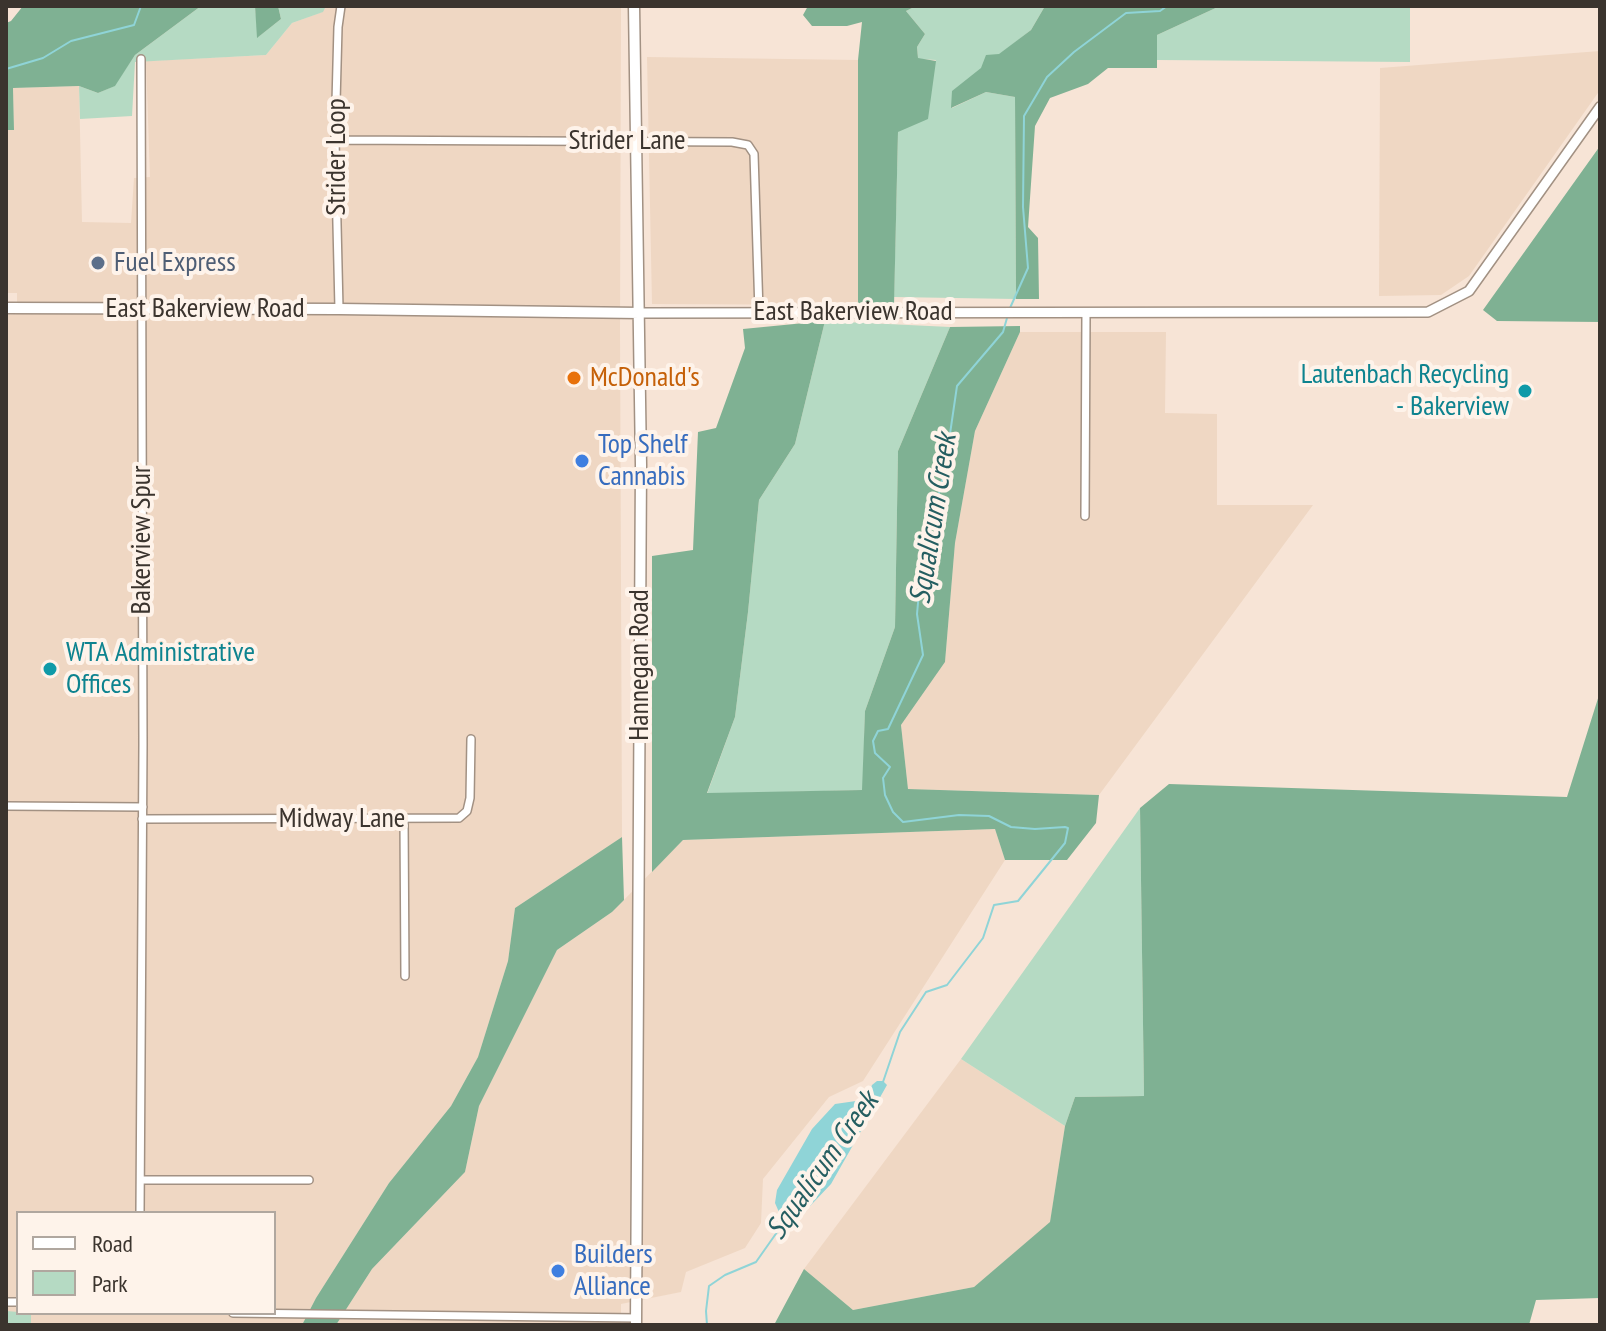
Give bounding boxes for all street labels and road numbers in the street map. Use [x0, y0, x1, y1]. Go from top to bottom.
street label: Strider Loop [320, 98, 354, 216]
street label: Strider Lane [568, 124, 686, 158]
street label: East Bakerview Road [105, 292, 305, 326]
street label: East Bakerview Road [753, 295, 953, 329]
street label: Bakerview Spur [125, 466, 159, 614]
street label: Hannegan Road [623, 589, 657, 741]
street label: Midway Lane [279, 802, 405, 836]

